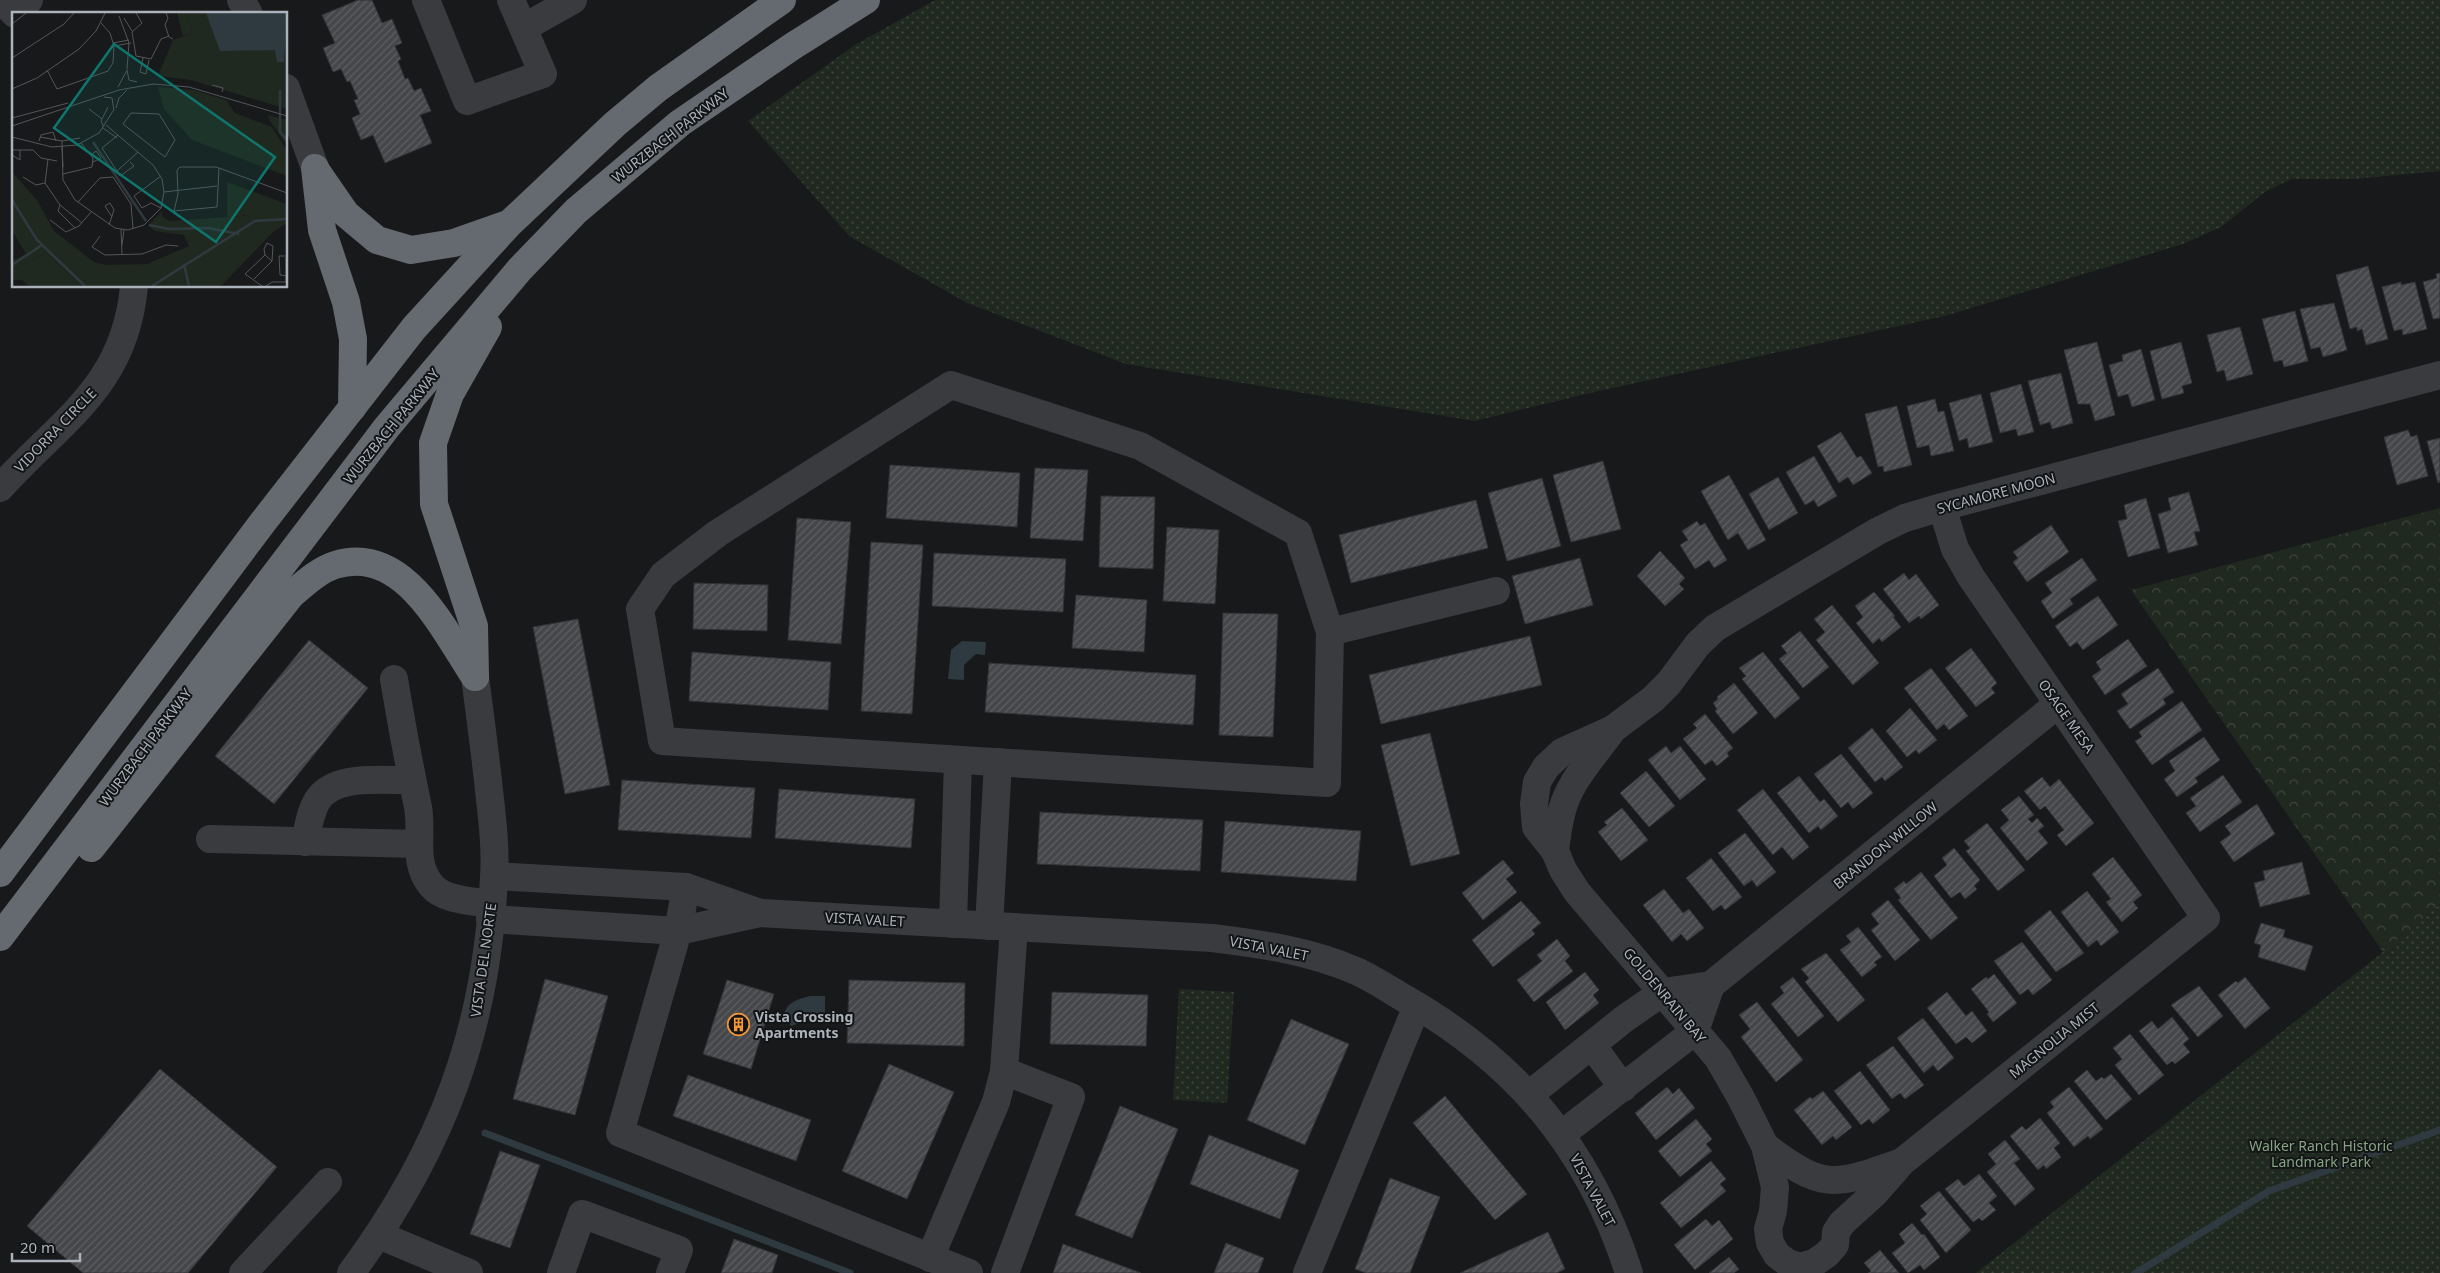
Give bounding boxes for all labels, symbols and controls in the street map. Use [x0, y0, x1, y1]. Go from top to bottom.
inset map [12, 12, 288, 288]
street label: WURZBACH PARKWAY [608, 83, 732, 187]
street label: WURZBACH PARKWAY [339, 364, 443, 488]
street label: VIDORRA CIRCLE [10, 384, 100, 476]
street label: SYCAMORE MOON [1935, 468, 2057, 518]
street label: OSAGE MESA [2035, 675, 2099, 757]
street label: WURZBACH PARKWAY [94, 684, 196, 810]
street label: BRANDON WILLOW [1829, 797, 1941, 893]
street label: VISTA DEL NORTE [466, 902, 500, 1018]
street label: VISTA VALET [825, 907, 906, 931]
street label: VISTA VALET [1228, 931, 1310, 965]
street label: GOLDENRAIN BAY [1620, 943, 1711, 1047]
street label: MAGNOLIA MIST [2005, 998, 2103, 1082]
place label: Vista Crossing Apartments [755, 1007, 853, 1042]
building icon: Vista Crossing Apartments [727, 1012, 751, 1036]
park label: Walker Ranch Historic Landmark Park [2249, 1136, 2393, 1171]
street label: VISTA VALET [1566, 1150, 1620, 1230]
scale bar [12, 1230, 80, 1262]
text: 20 m [20, 1237, 55, 1257]

